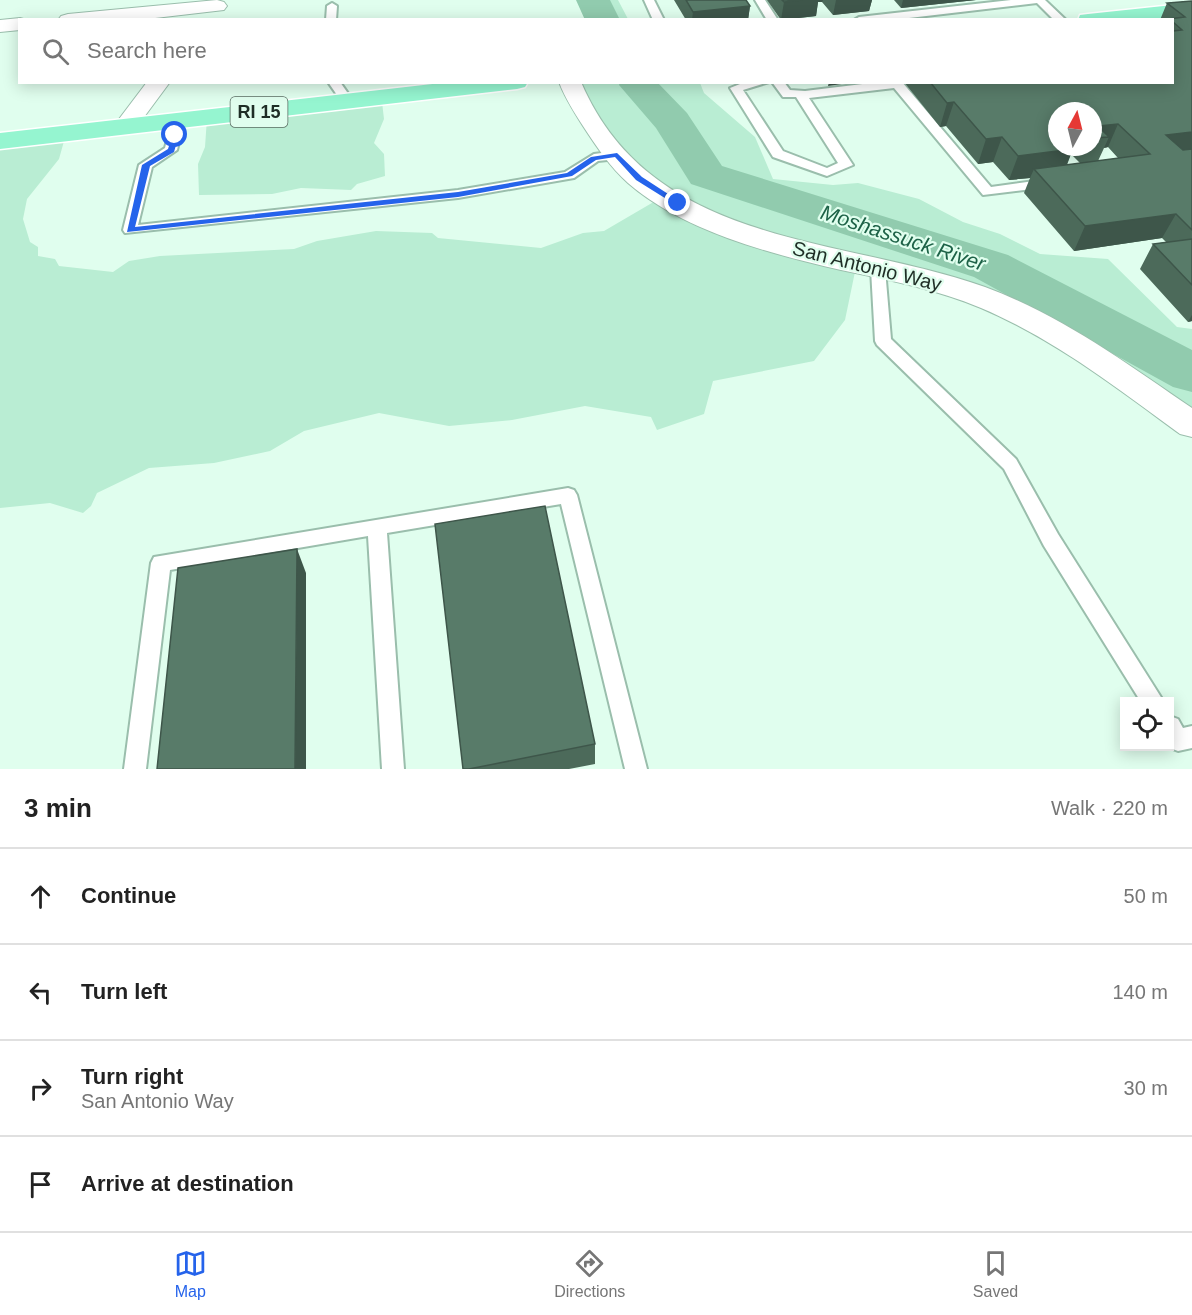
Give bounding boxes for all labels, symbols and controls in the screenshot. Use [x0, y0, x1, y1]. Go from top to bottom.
search box [18, 18, 1174, 84]
icon: search [39, 35, 72, 68]
text: Search here [87, 38, 207, 63]
road number: RI 15 [230, 97, 288, 127]
north arrow [1048, 102, 1102, 156]
route start [161, 121, 187, 147]
route end [664, 189, 690, 215]
water label: Moshassuck River [818, 200, 989, 275]
street label: San Antonio Way [790, 237, 944, 295]
map controls [1120, 697, 1174, 751]
button: locate [1120, 697, 1174, 751]
text: 3 min [24, 793, 92, 823]
text: Walk · 220 m [1051, 797, 1168, 819]
icon: ahead [24, 880, 57, 913]
text: Continue [81, 883, 176, 908]
text: 50 m [1124, 885, 1168, 907]
icon: left [24, 976, 57, 1009]
text: Turn left [81, 979, 167, 1004]
text: 140 m [1112, 981, 1168, 1003]
text: Turn right [81, 1064, 183, 1089]
icon: right [24, 1072, 57, 1105]
text: 30 m [1124, 1077, 1168, 1099]
text: San Antonio Way [81, 1090, 234, 1112]
icon: arrive [24, 1168, 57, 1201]
text: Arrive at destination [81, 1171, 294, 1196]
tab: Map [174, 1247, 207, 1301]
tab: Directions [554, 1247, 625, 1301]
tab: Saved [973, 1247, 1018, 1301]

